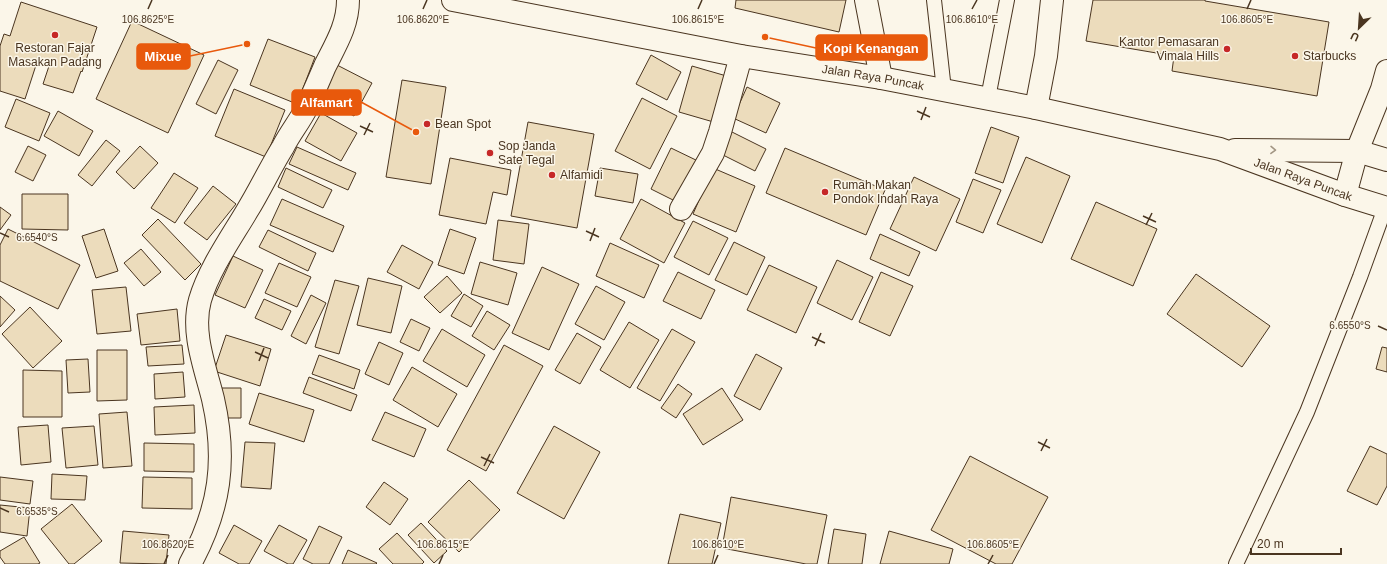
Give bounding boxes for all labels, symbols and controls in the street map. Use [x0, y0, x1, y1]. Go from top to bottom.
north arrow [1339, 8, 1379, 48]
text: 106.8625°E [122, 14, 175, 25]
text: 106.8620°E [397, 14, 450, 25]
text: 106.8615°E [672, 14, 725, 25]
text: 106.8610°E [946, 14, 999, 25]
text: 106.8605°E [1221, 14, 1274, 25]
marker: Restoran Fajar Masakan Padang [50, 30, 60, 40]
text: U [1349, 30, 1361, 44]
callout: Kopi Kenangan [816, 35, 927, 60]
place label: Kantor Pemasaran Vimala Hills [1119, 35, 1219, 63]
place label: Restoran Fajar Masakan Padang [8, 41, 102, 69]
text: Kopi Kenangan [823, 41, 919, 56]
callout: Mixue [137, 44, 190, 69]
marker: Kantor Pemasaran Vimala Hills [1222, 44, 1232, 54]
text: Mixue [145, 49, 181, 64]
place label: Starbucks [1303, 49, 1356, 63]
marker: Starbucks [1290, 51, 1300, 61]
street label: Jalan Raya Puncak [821, 62, 926, 93]
callout: Alfamart [292, 90, 361, 115]
text: Alfamart [300, 95, 353, 110]
place label: Bean Spot [435, 117, 492, 131]
marker: Bean Spot [422, 119, 432, 129]
place label: Sop Janda Sate Tegal [498, 139, 556, 167]
one-way arrow [1270, 146, 1276, 154]
marker: Sop Janda Sate Tegal [485, 148, 495, 158]
street label: Jalan Raya Puncak [1252, 155, 1355, 204]
place label: Alfamidi [560, 168, 603, 182]
marker: Alfamidi [547, 170, 557, 180]
place label: Rumah Makan Pondok Indah Raya [833, 178, 939, 206]
marker: Rumah Makan Pondok Indah Raya [820, 187, 830, 197]
text: 6.6540°S [16, 232, 58, 243]
text: 6.6550°S [1329, 320, 1371, 331]
text: 6.6535°S [16, 506, 58, 517]
scale bar [1251, 530, 1341, 556]
text: 20 m [1257, 537, 1284, 551]
text: 106.8620°E [142, 539, 195, 550]
text: 106.8615°E [417, 539, 470, 550]
text: 106.8610°E [692, 539, 745, 550]
text: 106.8605°E [967, 539, 1020, 550]

